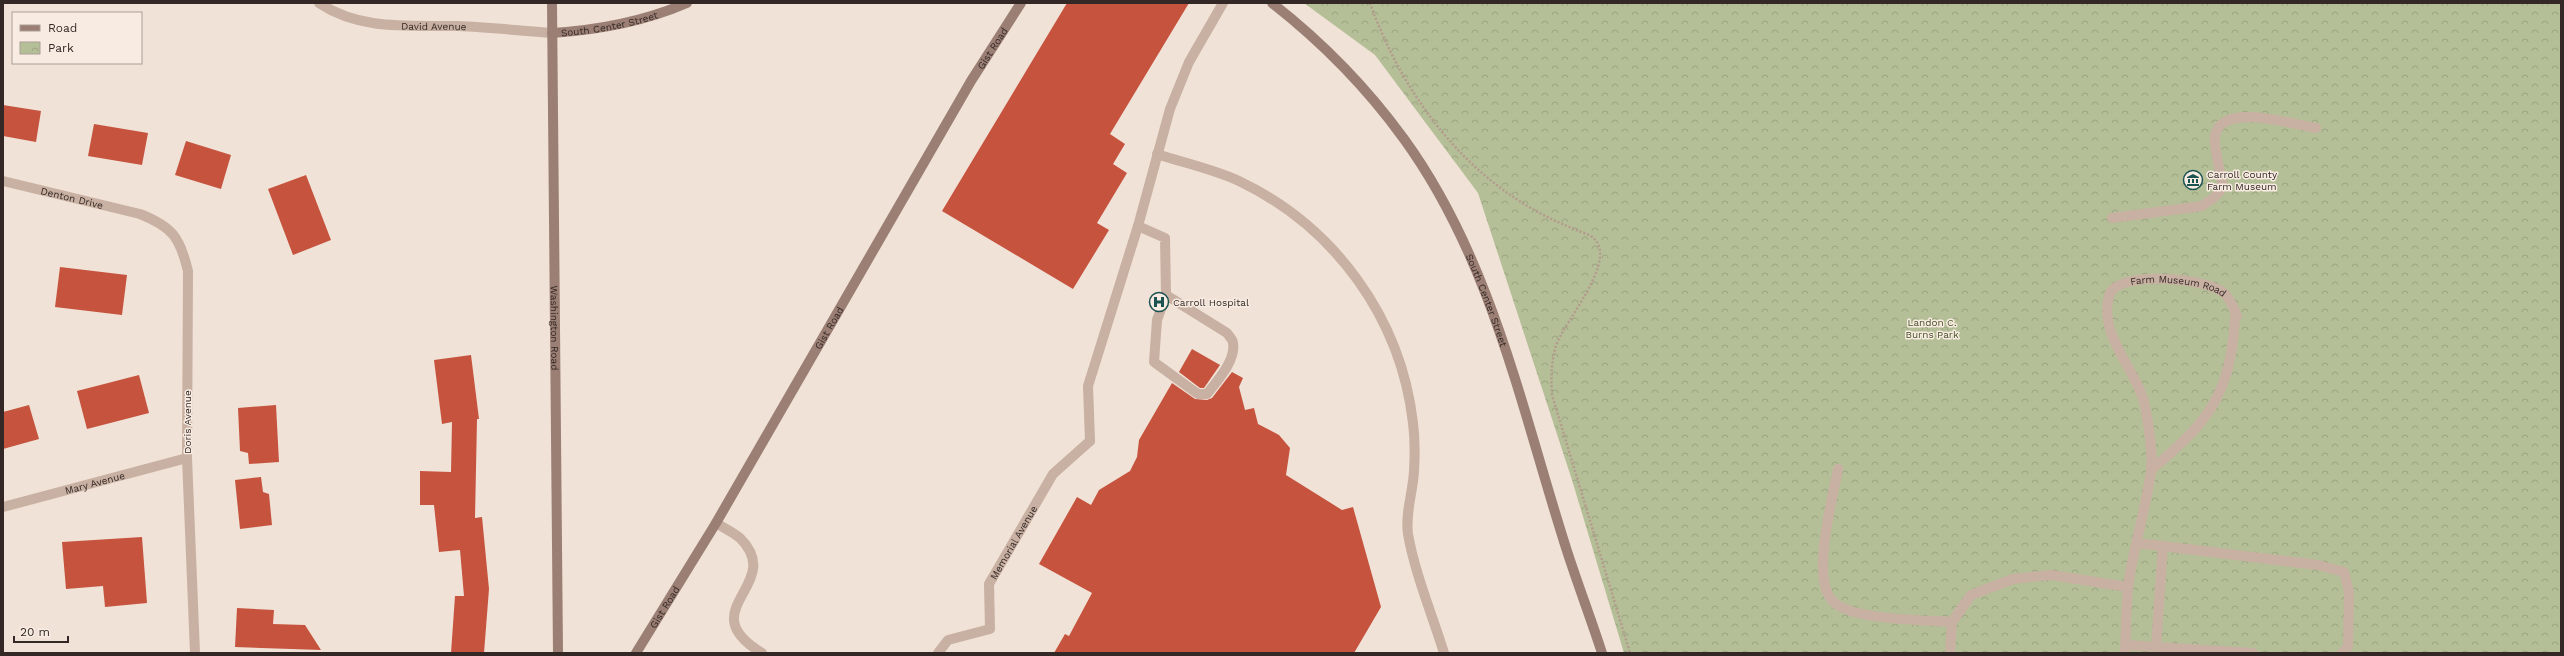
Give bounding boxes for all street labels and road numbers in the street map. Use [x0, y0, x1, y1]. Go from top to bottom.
street label: South Center Street [560, 9, 660, 38]
street label: David Avenue [401, 21, 467, 32]
street label: Gist Road [975, 26, 1010, 71]
street label: Denton Drive [40, 185, 104, 211]
street label: South Center Street [1464, 252, 1509, 349]
street label: Farm Museum Road [2129, 274, 2228, 299]
street label: Washington Road [549, 286, 560, 370]
street label: Gist Road [812, 305, 846, 351]
street label: Doris Avenue [182, 390, 193, 454]
street label: Mary Avenue [64, 470, 126, 496]
street label: Memorial Avenue [988, 504, 1039, 581]
street label: Gist Road [648, 584, 682, 630]

